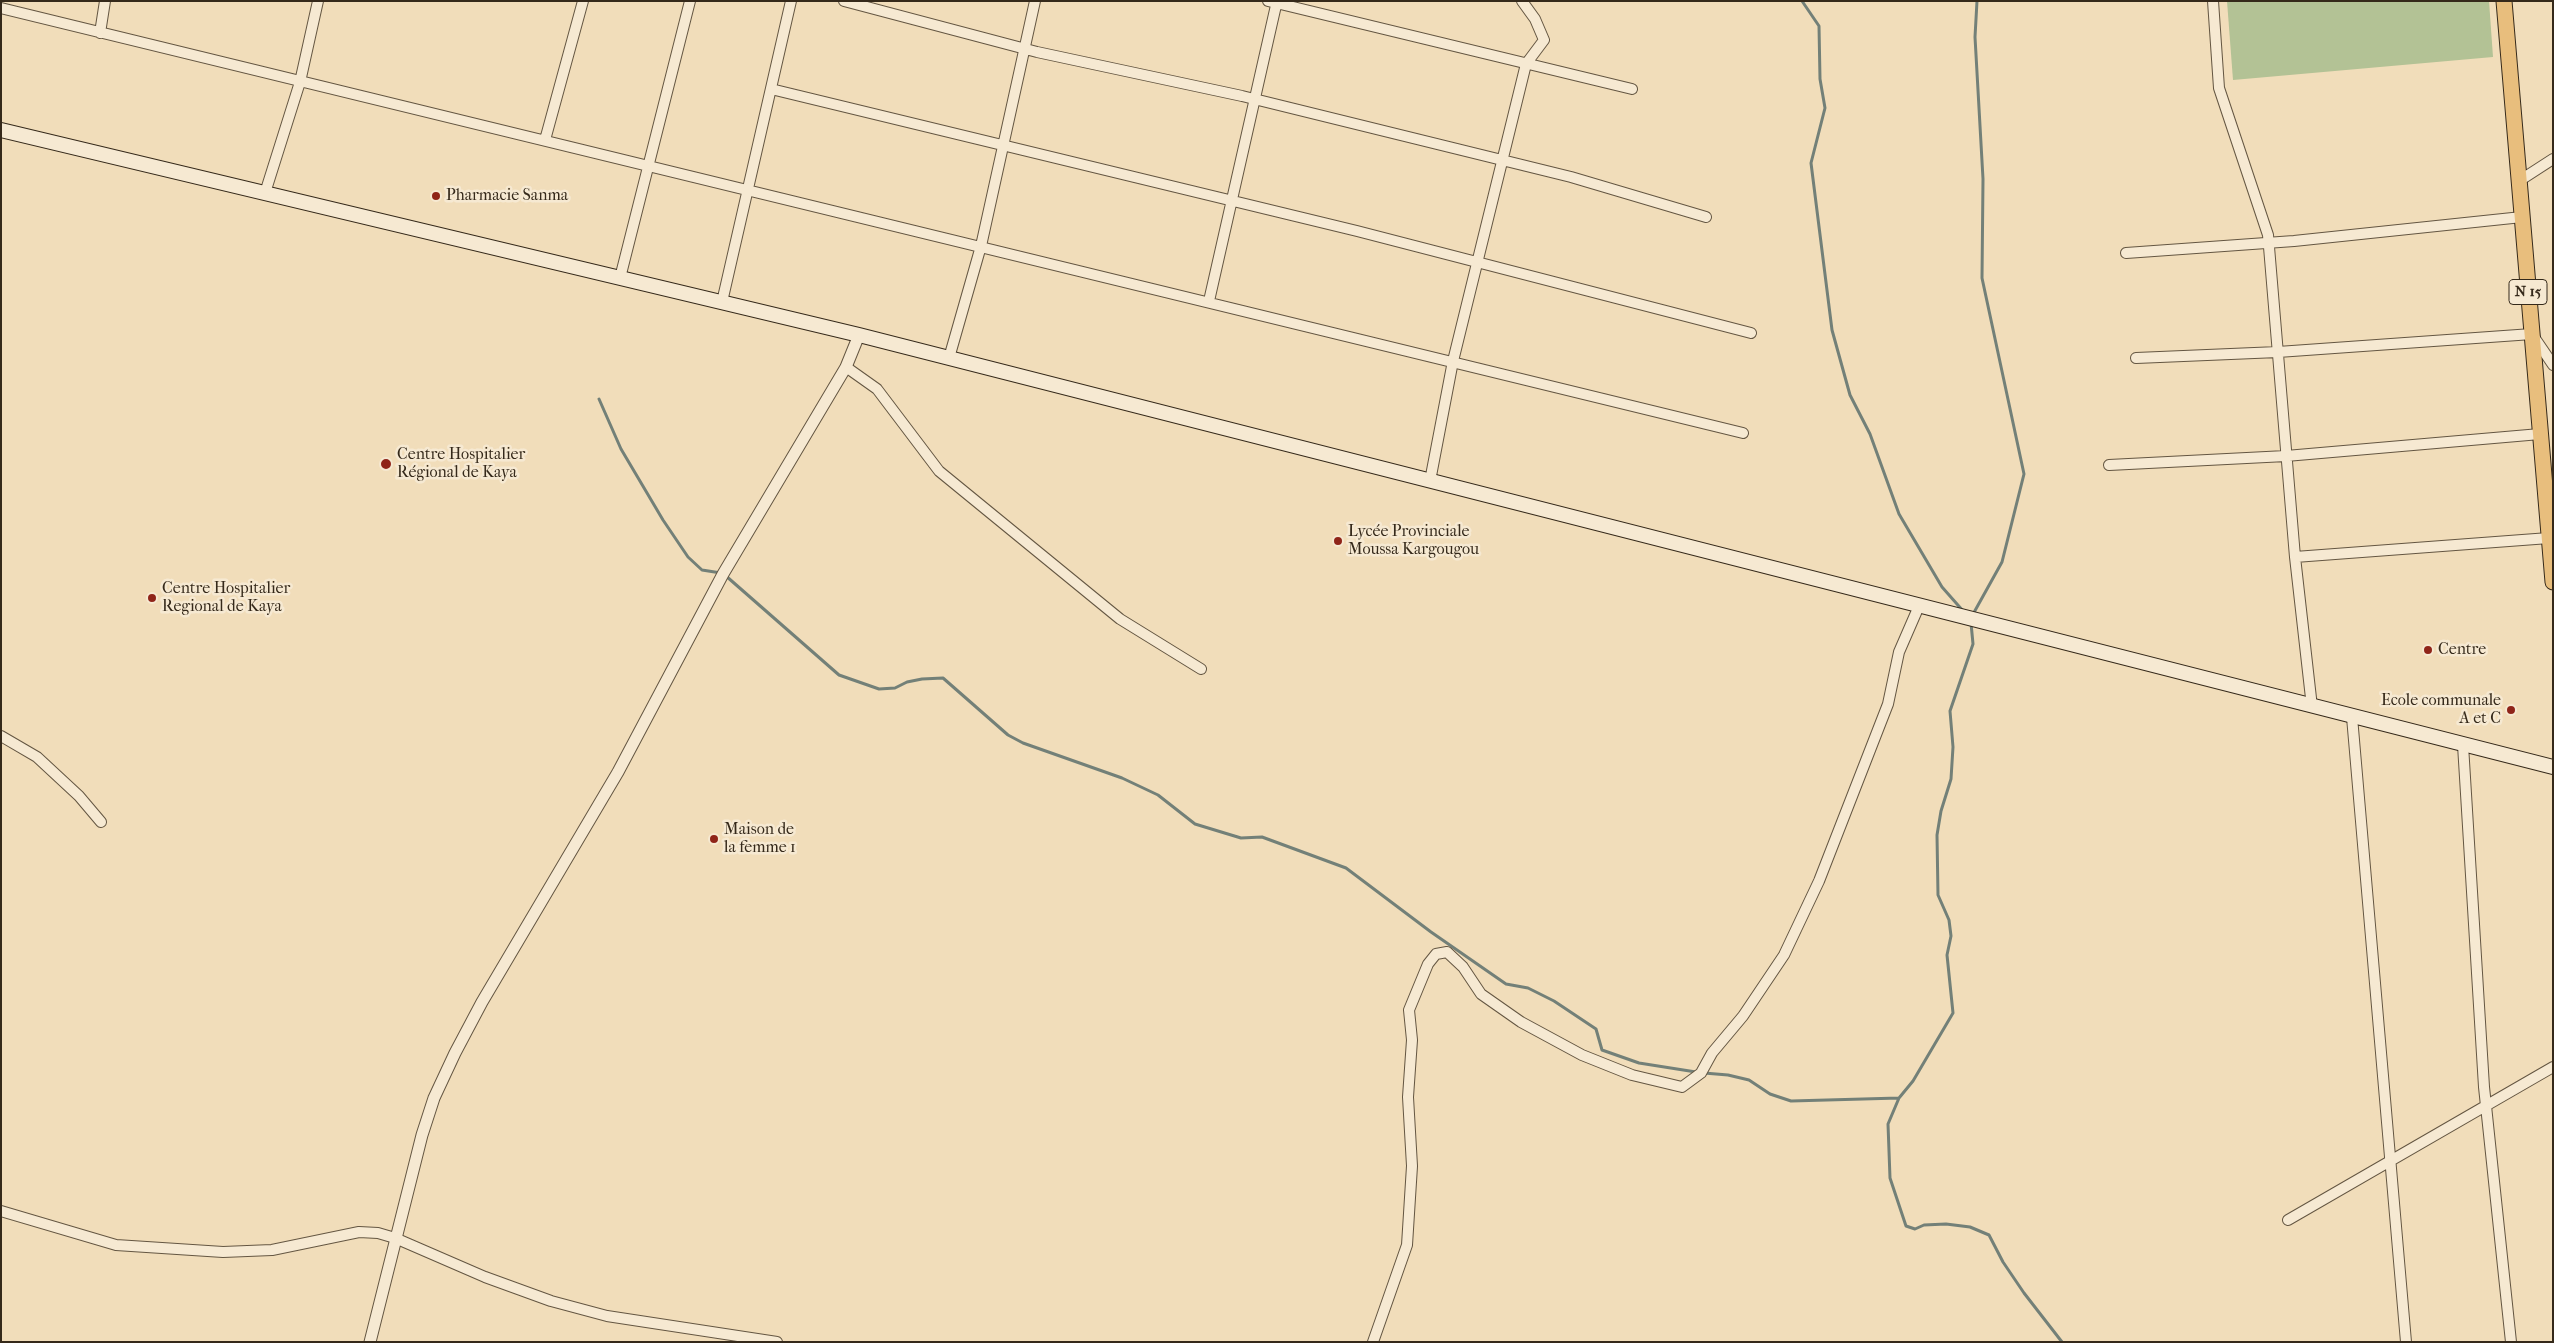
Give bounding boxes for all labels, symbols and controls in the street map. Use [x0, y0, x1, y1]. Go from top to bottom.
place label: Pharmacie Sanma [446, 186, 568, 206]
marker: Pharmacie Sanma [430, 190, 442, 202]
road number: N 15 [2509, 280, 2547, 304]
place label: Centre Hospitalier Régional de Kaya [397, 445, 525, 483]
marker: Centre Hospitalier Régional de Kaya [379, 457, 393, 471]
place label: Lycée Provinciale Moussa Kargougou [1348, 522, 1479, 560]
marker: Lycée Provinciale Moussa Kargougou [1332, 535, 1344, 547]
place label: Centre Hospitalier Regional de Kaya [162, 579, 290, 617]
marker: Centre Hospitalier Regional de Kaya [146, 592, 158, 604]
place label: Centre [2438, 640, 2486, 660]
marker: Centre [2422, 644, 2434, 656]
place label: Ecole communale A et C [2381, 691, 2501, 729]
marker: Ecole communale A et C [2505, 704, 2517, 716]
place label: Maison de la femme 1 [724, 820, 796, 858]
marker: Maison de la femme 1 [708, 833, 720, 845]

